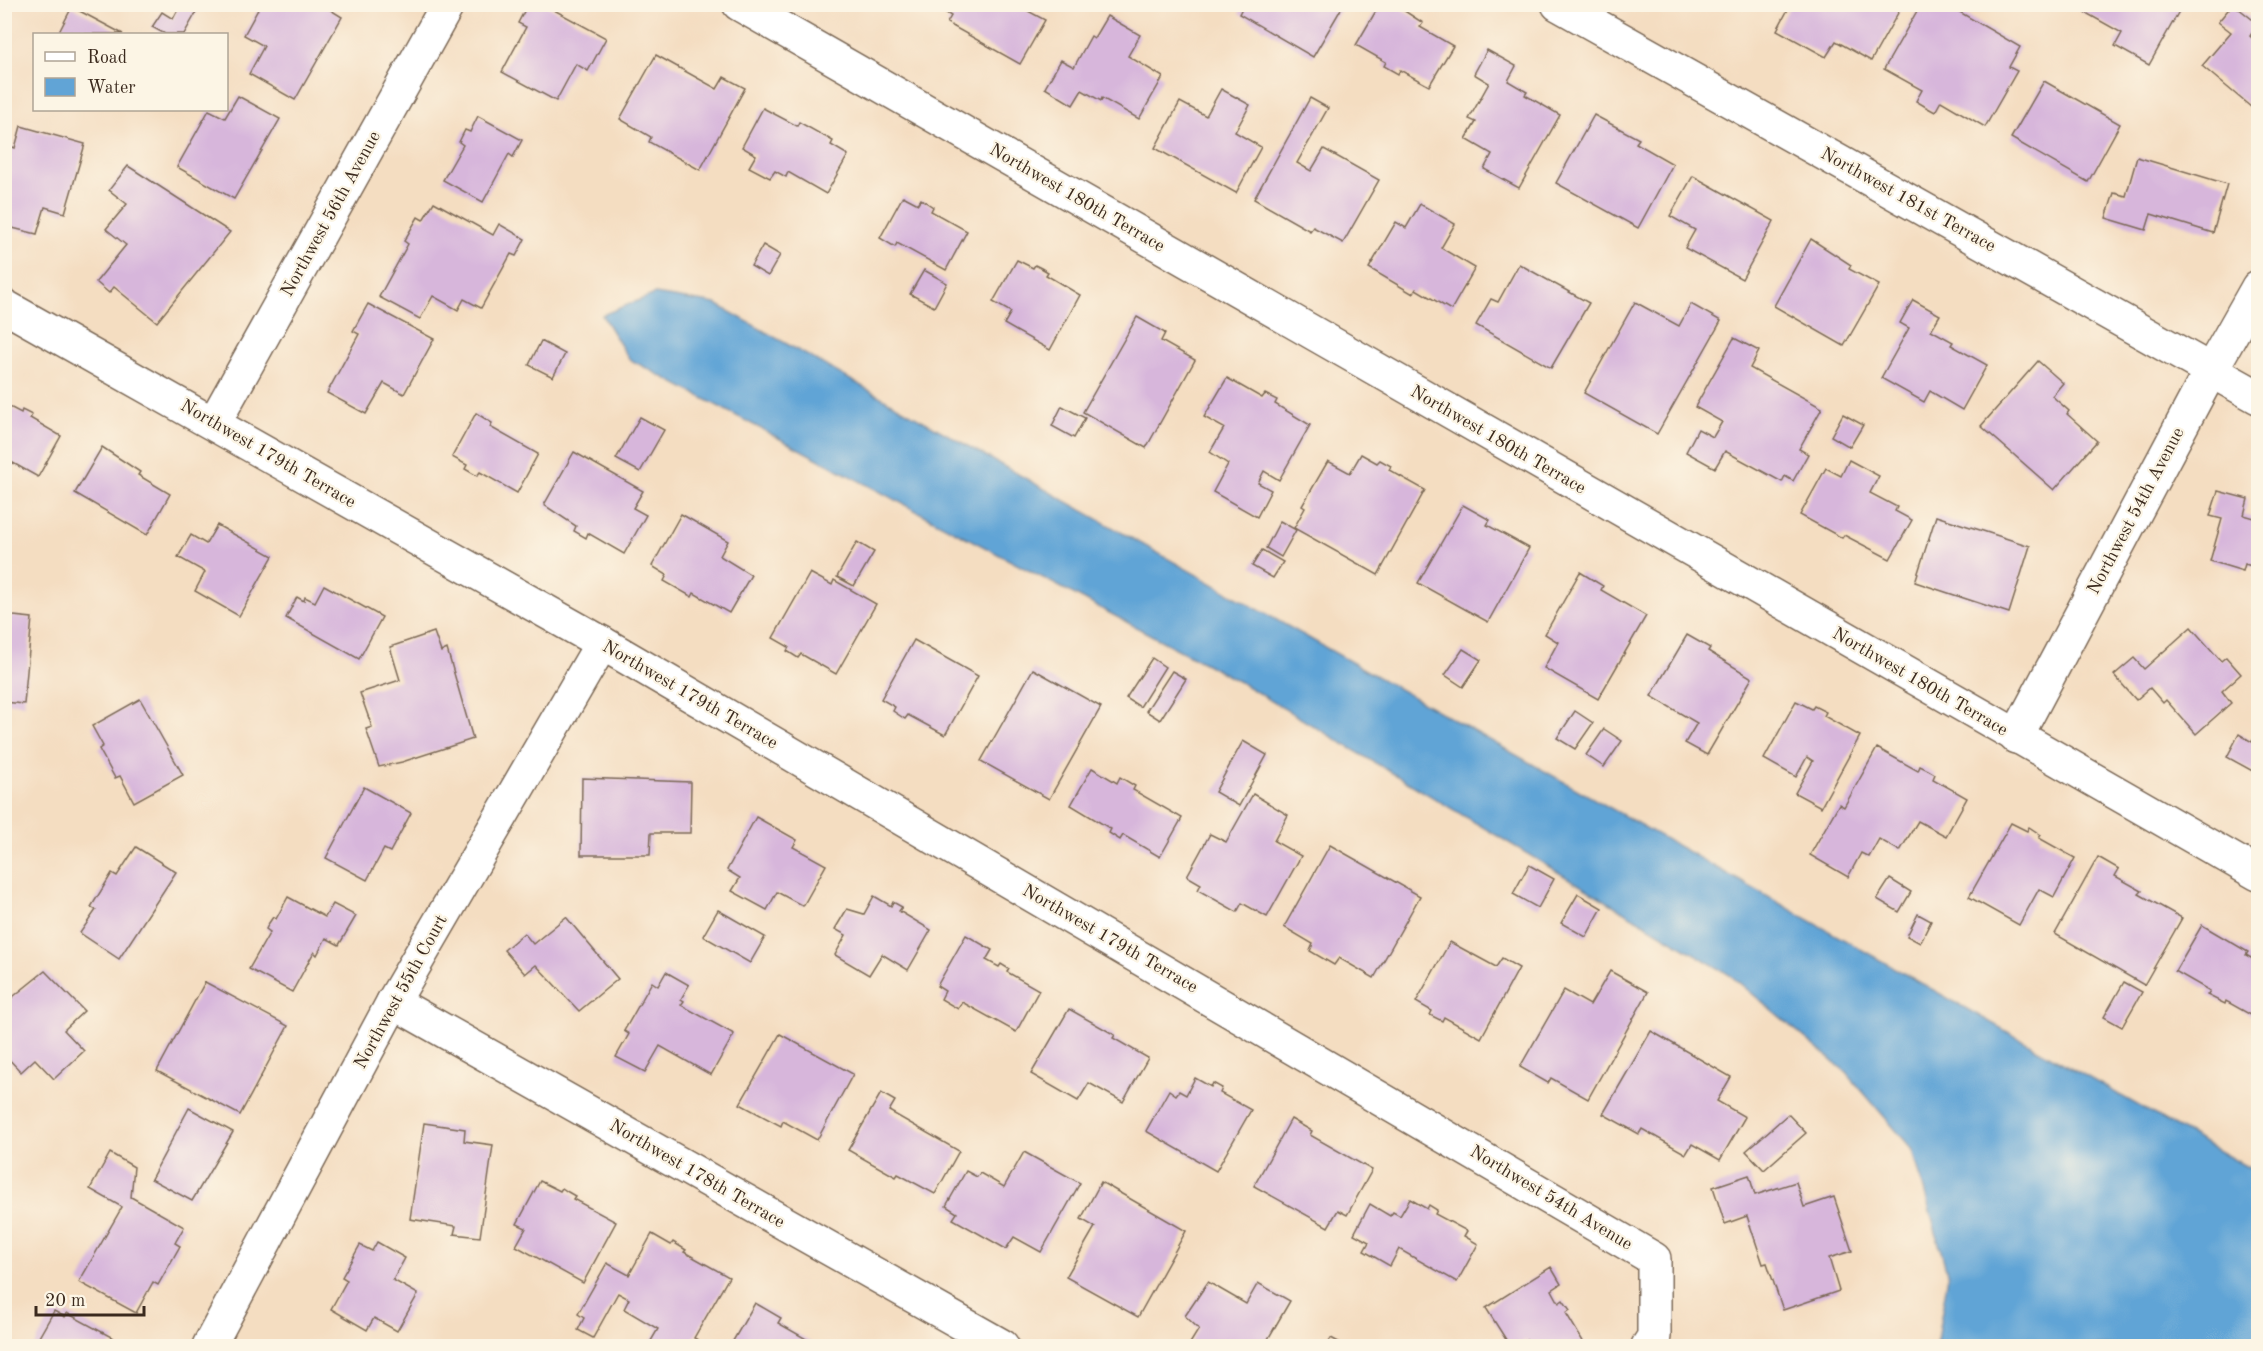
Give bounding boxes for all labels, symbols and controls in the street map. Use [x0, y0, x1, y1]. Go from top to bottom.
legend [33, 33, 228, 111]
text: Road [87, 49, 127, 67]
text: Water [87, 79, 136, 97]
street label: Northwest 56th Avenue [278, 128, 384, 300]
street label: Northwest 180th Terrace [986, 140, 1168, 256]
street label: Northwest 181st Terrace [1818, 144, 1998, 256]
street label: Northwest 180th Terrace [1407, 382, 1589, 498]
street label: Northwest 179th Terrace [177, 396, 359, 512]
street label: Northwest 54th Avenue [2084, 425, 2188, 597]
street label: Northwest 180th Terrace [1829, 624, 2011, 740]
street label: Northwest 179th Terrace [599, 637, 781, 753]
street label: Northwest 179th Terrace [1019, 881, 1201, 997]
street label: Northwest 55th Court [351, 912, 451, 1072]
street label: Northwest 178th Terrace [606, 1116, 788, 1232]
street label: Northwest 54th Avenue [1467, 1142, 1635, 1254]
scale bar [36, 1279, 144, 1317]
text: 20 m [45, 1292, 85, 1310]

